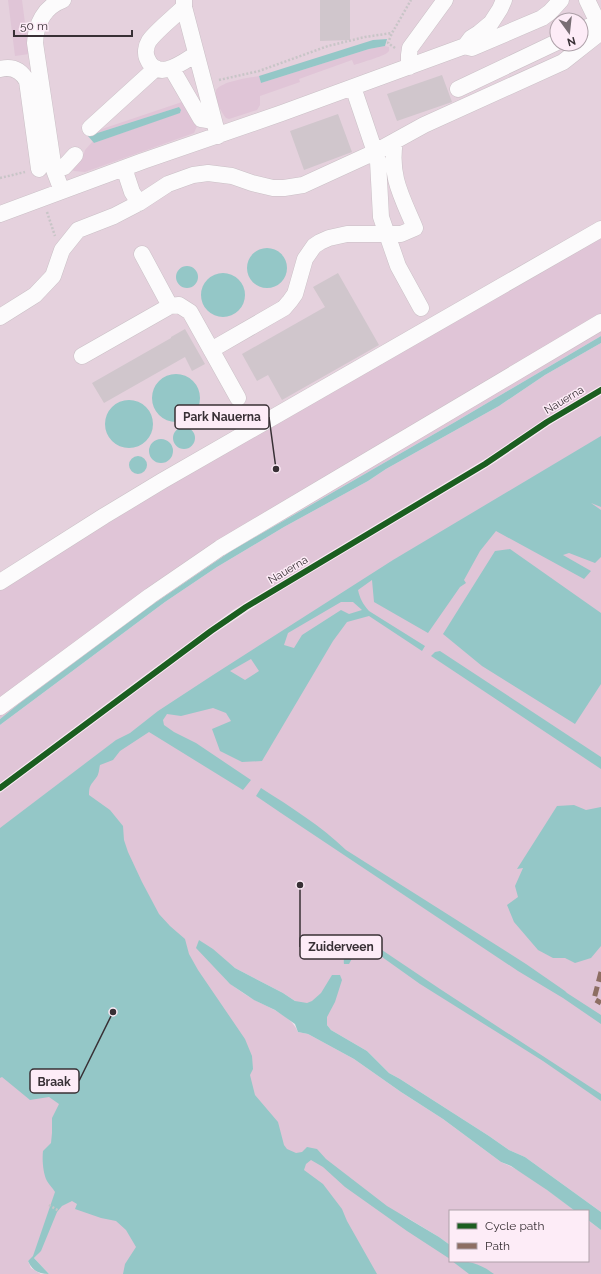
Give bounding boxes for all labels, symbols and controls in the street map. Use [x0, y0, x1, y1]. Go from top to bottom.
scale bar [14, 12, 132, 38]
north arrow [549, 12, 589, 52]
text: 50 m [20, 19, 48, 33]
text: N [566, 34, 577, 49]
street label: Nauerna [542, 383, 586, 417]
callout: Park Nauerna [175, 405, 269, 429]
text: Park Nauerna [183, 410, 261, 424]
street label: Nauerna [266, 553, 310, 587]
callout: Zuiderveen [300, 935, 382, 959]
text: Zuiderveen [308, 940, 374, 954]
callout: Braak [30, 1069, 79, 1093]
text: Braak [37, 1075, 71, 1089]
legend [449, 1210, 589, 1262]
text: Cycle path [485, 1219, 544, 1233]
text: Path [485, 1239, 510, 1253]

